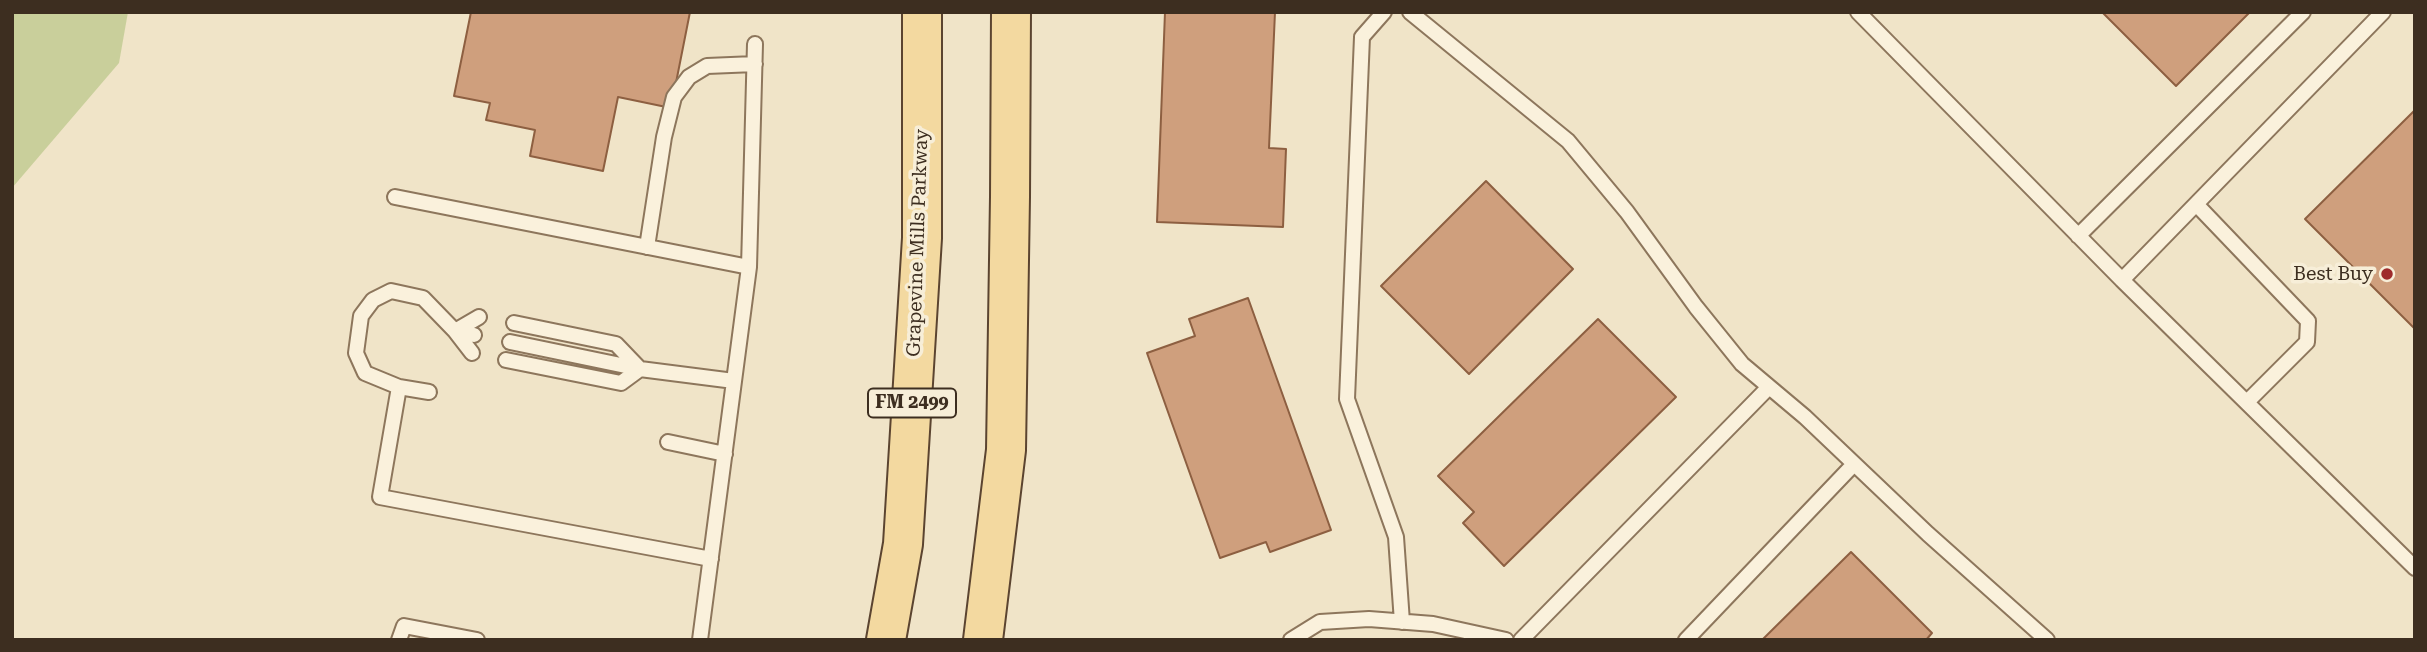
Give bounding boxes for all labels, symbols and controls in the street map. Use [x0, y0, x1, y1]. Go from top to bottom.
street label: Grapevine Mills Parkway [903, 129, 933, 357]
place label: Best Buy [2293, 263, 2373, 285]
marker: Best Buy [2379, 266, 2395, 282]
road number: FM 2499 [868, 388, 956, 418]

